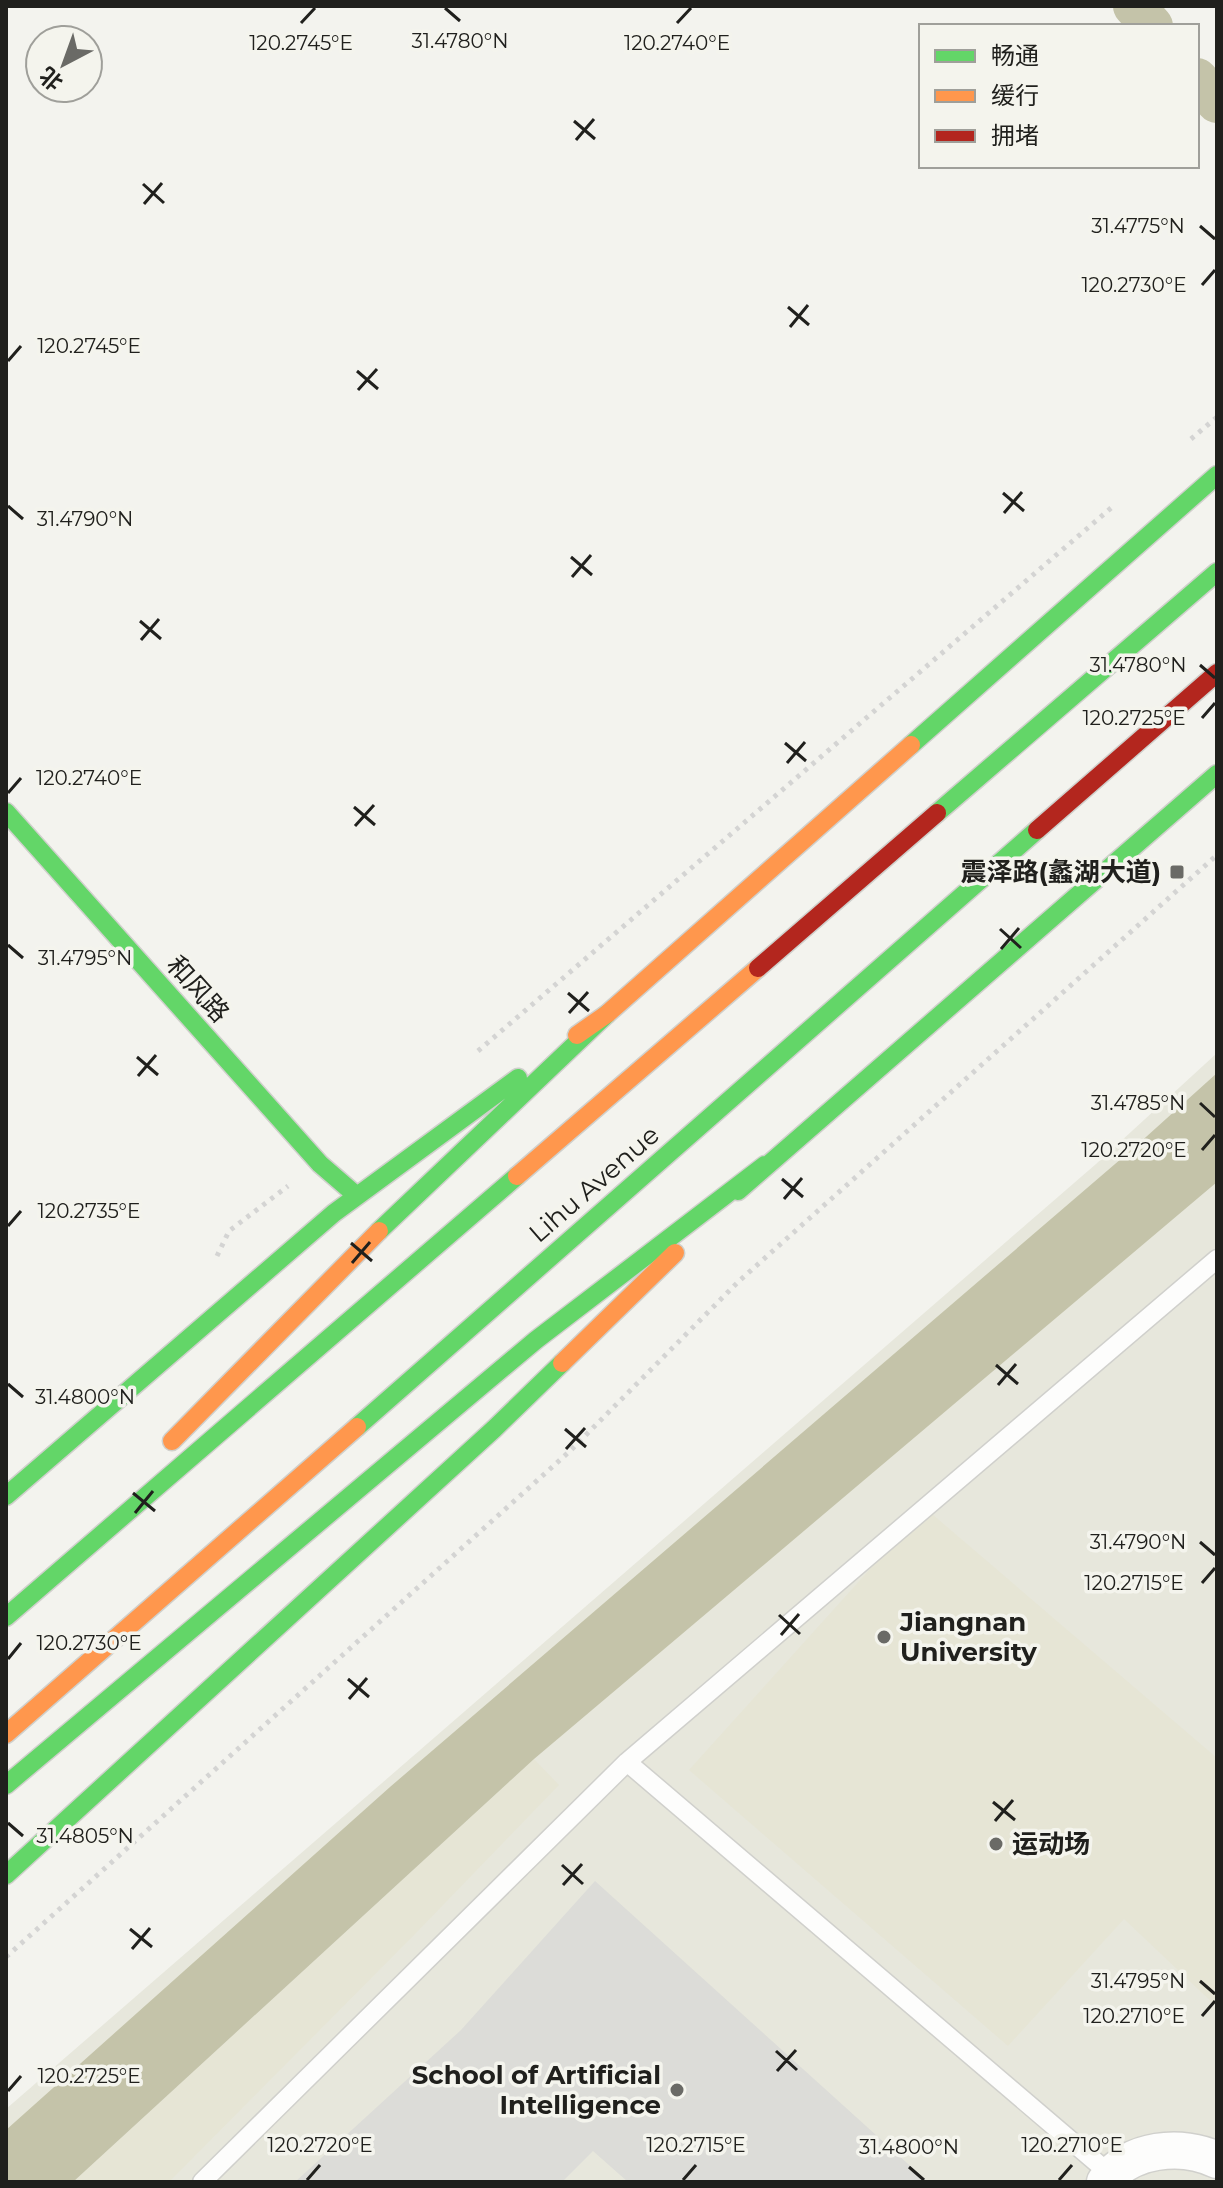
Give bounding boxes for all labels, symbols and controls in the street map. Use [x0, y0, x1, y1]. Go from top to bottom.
north arrow [24, 24, 104, 104]
legend [919, 24, 1199, 168]
text: 31.4780°N [412, 29, 508, 53]
text: 120.2745°E [249, 31, 353, 55]
text: 120.2740°E [624, 31, 730, 55]
text: 畅通 [991, 41, 1039, 70]
text: 北 [34, 61, 68, 96]
text: 缓行 [991, 81, 1039, 110]
text: 拥堵 [991, 121, 1039, 150]
text: 31.4775°N [1091, 214, 1185, 238]
text: 120.2730°E [1081, 273, 1187, 297]
text: 120.2745°E [37, 334, 141, 358]
text: 31.4790°N [37, 507, 133, 531]
text: 31.4780°N [1090, 653, 1186, 677]
text: 120.2725°E [1082, 706, 1186, 730]
text: 120.2740°E [36, 766, 142, 790]
place label: 震泽路(蠡湖大道) [960, 856, 1161, 888]
marker: 震泽路(蠡湖大道) [1168, 863, 1186, 881]
text: 31.4795°N [38, 946, 132, 970]
street label: 和风路 [160, 949, 236, 1029]
text: 31.4785°N [1091, 1091, 1185, 1115]
street label: Lihu Avenue [522, 1119, 666, 1249]
text: 120.2720°E [1081, 1138, 1187, 1162]
text: 120.2735°E [38, 1199, 140, 1223]
text: 31.4800°N [35, 1385, 135, 1409]
text: 31.4790°N [1090, 1530, 1186, 1554]
text: 120.2715°E [1084, 1571, 1184, 1595]
place label: Jiangnan University [899, 1606, 1037, 1668]
marker: Jiangnan University [875, 1628, 893, 1646]
text: 120.2730°E [36, 1631, 142, 1655]
text: 31.4805°N [36, 1824, 134, 1848]
place label: 运动场 [1012, 1828, 1090, 1860]
marker: 运动场 [987, 1835, 1005, 1853]
text: 31.4795°N [1091, 1969, 1185, 1993]
text: 120.2710°E [1083, 2004, 1185, 2028]
place label: School of Artificial Intelligence [412, 2059, 661, 2121]
text: 120.2725°E [37, 2064, 141, 2088]
marker: School of Artificial Intelligence [668, 2081, 686, 2099]
text: 120.2720°E [267, 2133, 373, 2157]
text: 120.2715°E [646, 2133, 746, 2157]
text: 120.2710°E [1021, 2133, 1123, 2157]
text: 31.4800°N [859, 2135, 959, 2159]

